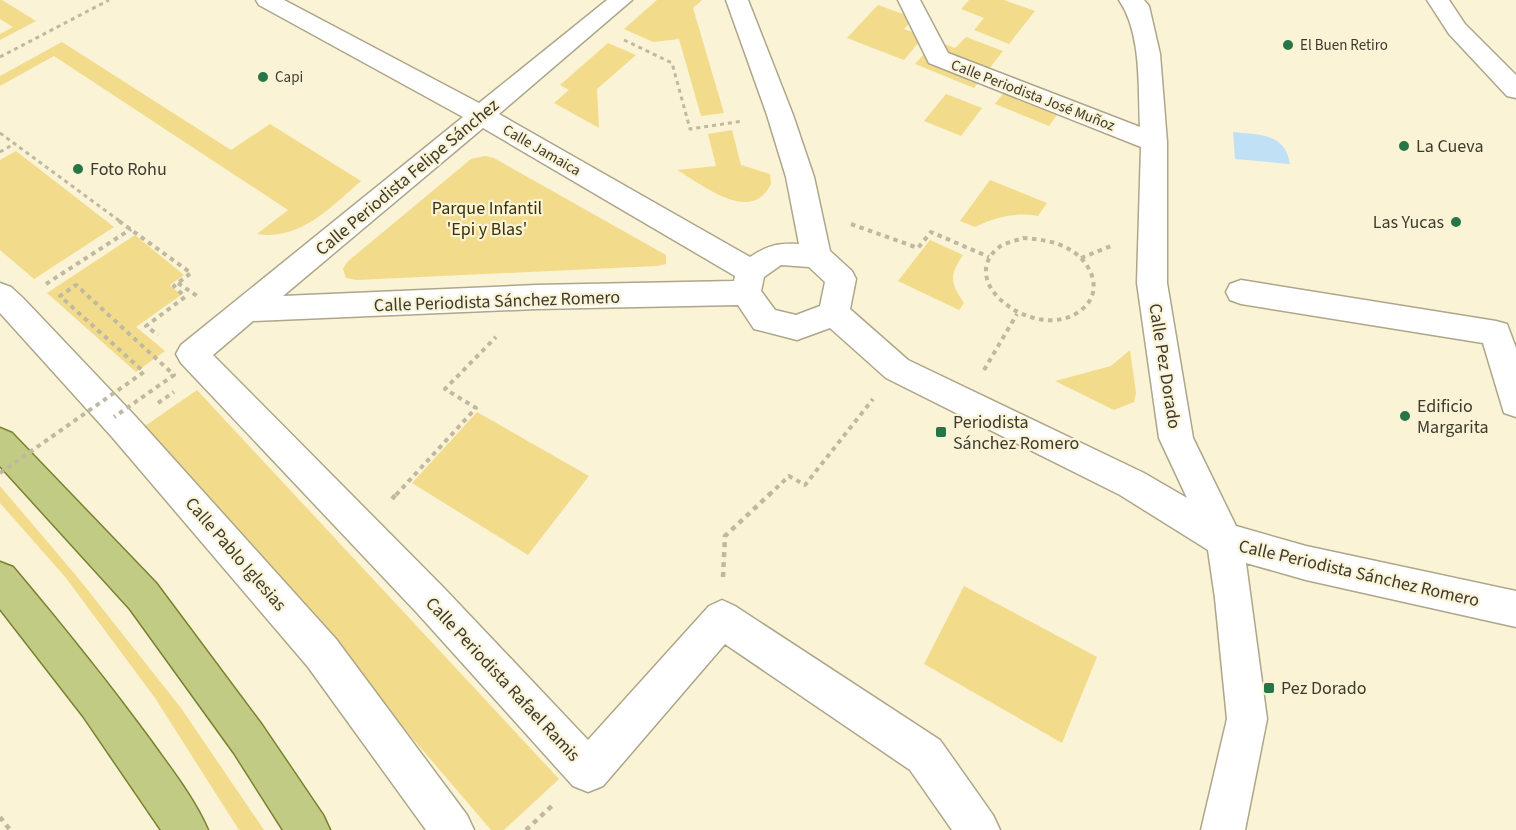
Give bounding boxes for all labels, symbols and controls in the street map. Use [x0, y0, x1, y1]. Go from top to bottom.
place label: El Buen Retiro [1300, 35, 1388, 56]
marker: El Buen Retiro [1281, 38, 1295, 52]
street label: Calle Periodista José Muñoz [948, 55, 1118, 136]
place label: Capi [275, 67, 303, 88]
marker: Capi [256, 70, 270, 84]
street label: Calle Periodista Felipe Sánchez [310, 93, 505, 262]
street label: Calle Jamaica [499, 120, 585, 181]
place label: La Cueva [1416, 134, 1483, 159]
marker: La Cueva [1397, 139, 1411, 153]
place label: Foto Rohu [90, 157, 167, 182]
marker: Foto Rohu [71, 162, 85, 176]
park label: Parque Infantil 'Epi y Blas' [432, 196, 542, 242]
place label: Las Yucas [1373, 210, 1444, 235]
marker: Las Yucas [1449, 215, 1463, 229]
street label: Calle Periodista Sánchez Romero [373, 285, 621, 318]
street label: Calle Pez Dorado [1142, 302, 1187, 430]
place label: Edificio Margarita [1417, 394, 1489, 440]
marker: Edificio Margarita [1398, 409, 1412, 423]
place label: Periodista Sánchez Romero [953, 410, 1079, 456]
marker: Periodista Sánchez Romero [934, 425, 948, 439]
street label: Calle Pablo Iglesias [179, 492, 292, 617]
street label: Calle Periodista Sánchez Romero [1236, 534, 1482, 613]
street label: Calle Periodista Rafael Ramis [420, 592, 586, 767]
place label: Pez Dorado [1281, 676, 1366, 701]
marker: Pez Dorado [1262, 681, 1276, 695]

